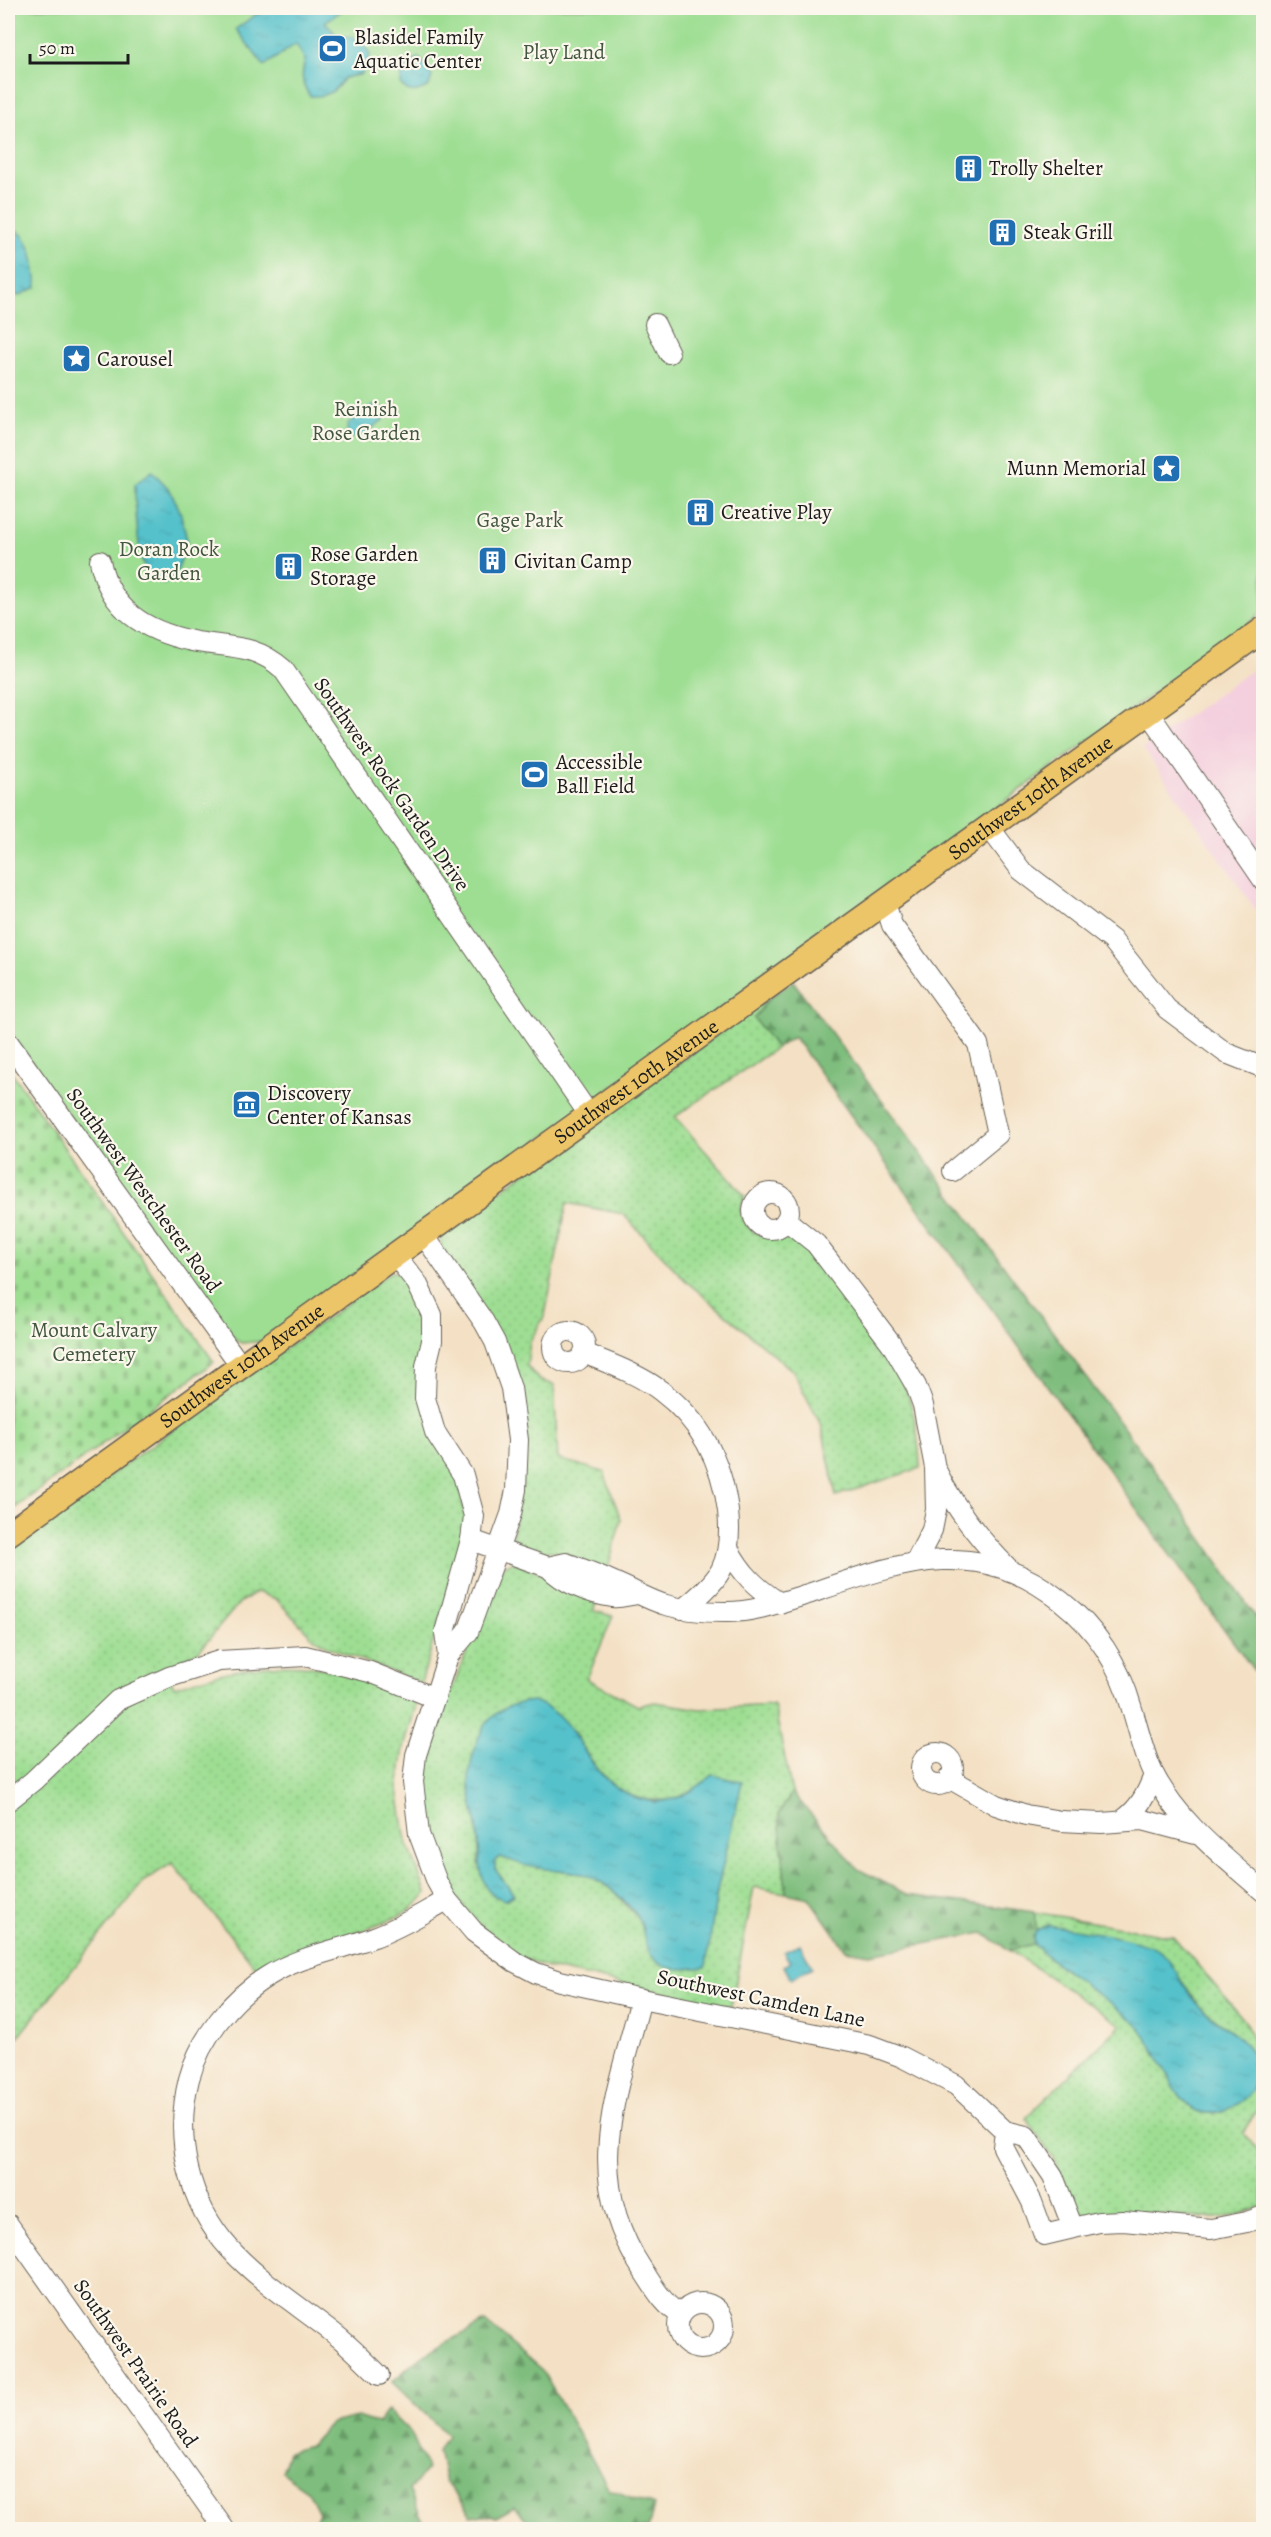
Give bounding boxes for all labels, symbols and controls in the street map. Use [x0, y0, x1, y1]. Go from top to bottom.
place label: Blasidel Family Aquatic Center [353, 23, 484, 75]
scale bar [30, 27, 128, 65]
sports icon: Blasidel Family Aquatic Center [317, 33, 349, 65]
text: 50 m [39, 36, 75, 60]
park label: Play Land [523, 38, 606, 66]
building icon: Trolly Shelter [952, 152, 984, 184]
place label: Trolly Shelter [989, 154, 1103, 182]
building icon: Steak Grill [986, 216, 1018, 248]
place label: Steak Grill [1023, 218, 1113, 246]
place icon: Carousel [60, 343, 92, 375]
place label: Carousel [97, 345, 173, 373]
park label: Reinish Rose Garden [312, 395, 420, 447]
place icon: Munn Memorial [1151, 452, 1183, 484]
place label: Munn Memorial [1007, 454, 1146, 482]
building icon: Creative Play [684, 496, 716, 528]
place label: Creative Play [721, 498, 832, 526]
park label: Gage Park [476, 506, 564, 534]
park label: Doran Rock Garden [119, 535, 220, 587]
place label: Rose Garden Storage [310, 540, 418, 592]
building icon: Civitan Camp [477, 545, 509, 577]
place label: Civitan Camp [514, 547, 632, 575]
building icon: Rose Garden Storage [273, 550, 305, 582]
street label: Southwest Rock Garden Drive [307, 672, 477, 896]
street label: Southwest 10th Avenue [942, 728, 1118, 866]
place label: Accessible Ball Field [555, 748, 643, 800]
sports icon: Accessible Ball Field [519, 758, 551, 790]
street label: Southwest 10th Avenue [548, 1013, 724, 1151]
place label: Discovery Center of Kansas [267, 1079, 412, 1131]
street label: Southwest Westchester Road [60, 1082, 228, 1299]
museum icon: Discovery Center of Kansas [230, 1089, 262, 1121]
street label: Southwest 10th Avenue [154, 1297, 330, 1435]
park label: Mount Calvary Cemetery [31, 1316, 158, 1368]
street label: Southwest Camden Lane [655, 1962, 867, 2034]
street label: Southwest Prairie Road [67, 2273, 205, 2453]

